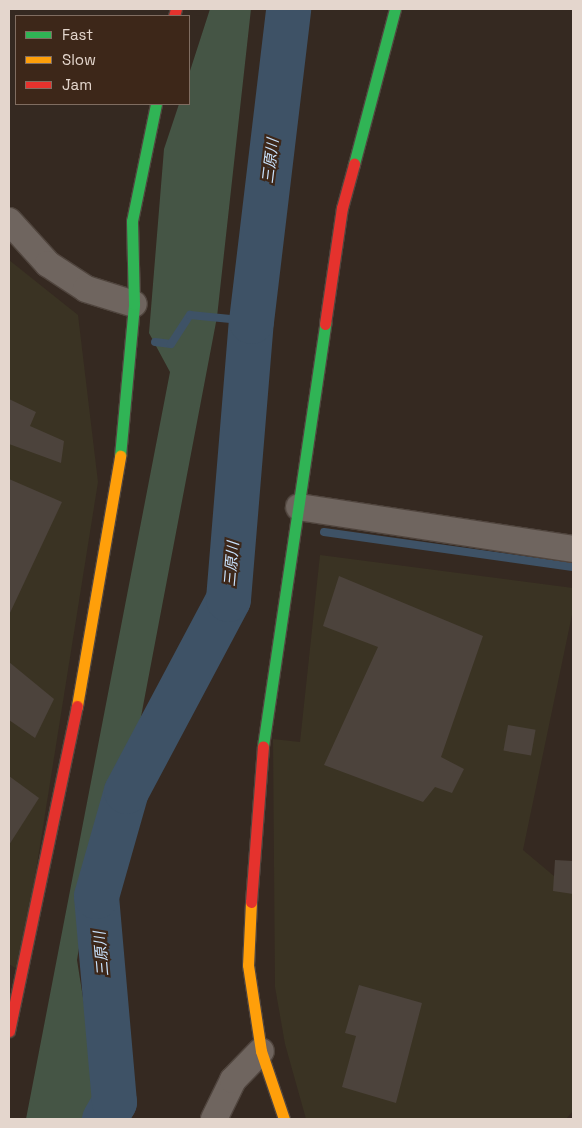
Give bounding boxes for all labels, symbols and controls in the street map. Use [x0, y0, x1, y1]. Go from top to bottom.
legend [15, 15, 190, 105]
text: Fast [62, 25, 93, 44]
text: Slow [62, 50, 96, 69]
text: Jam [62, 75, 92, 94]
water label: 三原川 [258, 138, 282, 184]
water label: 三原川 [220, 541, 242, 587]
water label: 三原川 [90, 931, 112, 977]

